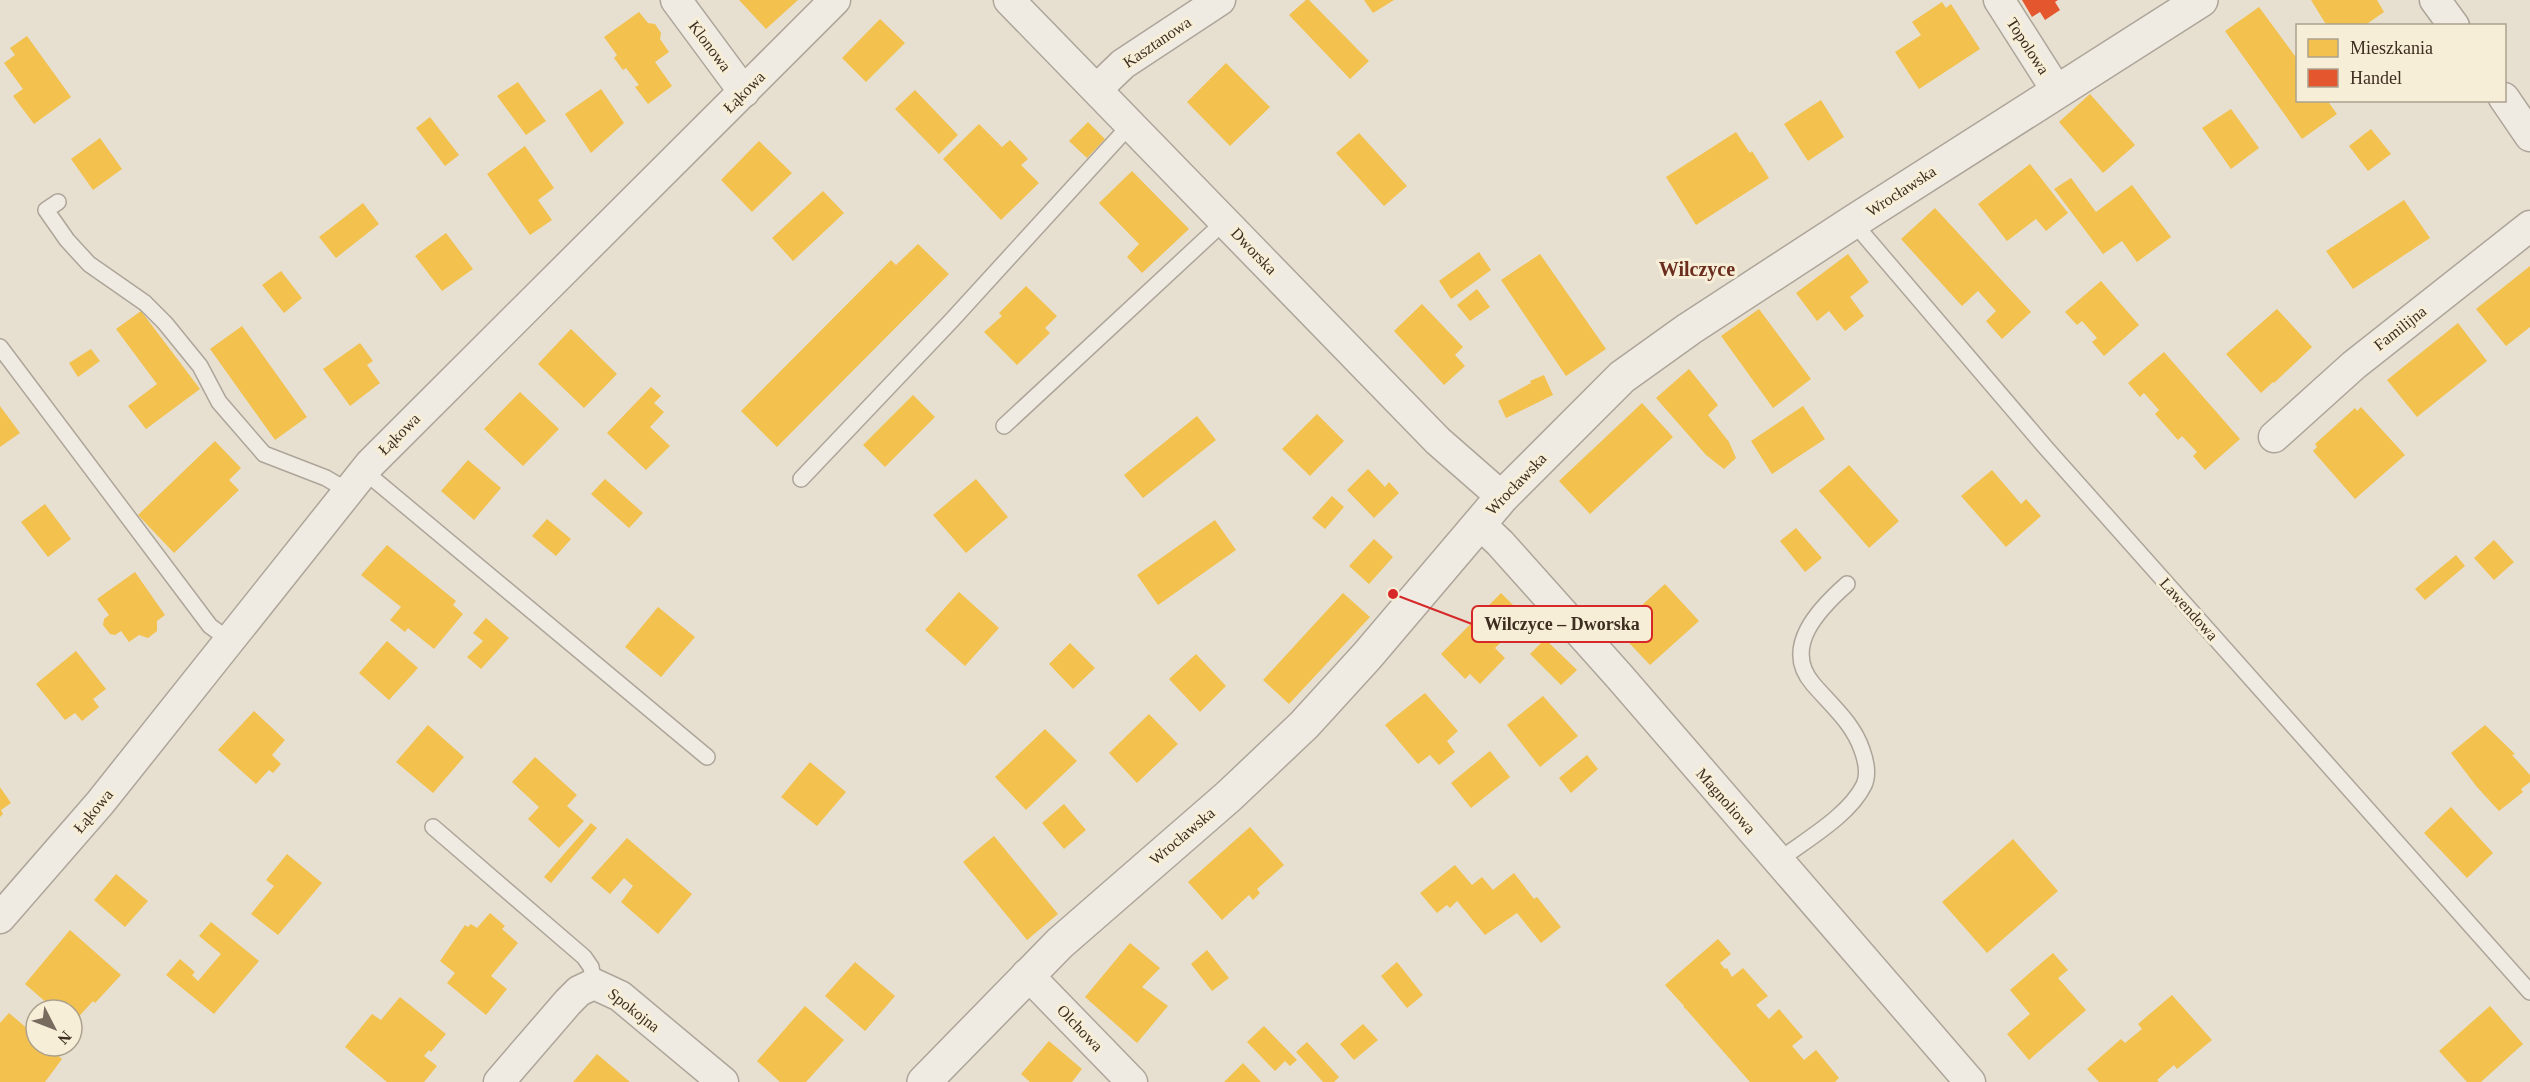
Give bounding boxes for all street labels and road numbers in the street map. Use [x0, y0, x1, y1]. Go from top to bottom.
street label: Kasztanowa [1120, 13, 1194, 71]
street label: Topolowa [2003, 15, 2052, 78]
street label: Klonowa [686, 17, 734, 75]
street label: Łąkowa [720, 68, 769, 117]
street label: Wrocławska [1863, 162, 1939, 220]
street label: Dworska [1228, 224, 1280, 278]
street label: Familijna [2371, 302, 2430, 354]
street label: Łąkowa [375, 410, 424, 459]
street label: Wrocławska [1482, 450, 1550, 518]
street label: Lawendowa [2157, 574, 2221, 644]
street label: Magnoliowa [1692, 765, 1759, 838]
street label: Łąkowa [70, 786, 117, 837]
street label: Wrocławska [1146, 804, 1218, 868]
street label: Spokojna [604, 985, 663, 1036]
street label: Olchowa [1054, 1001, 1106, 1055]

